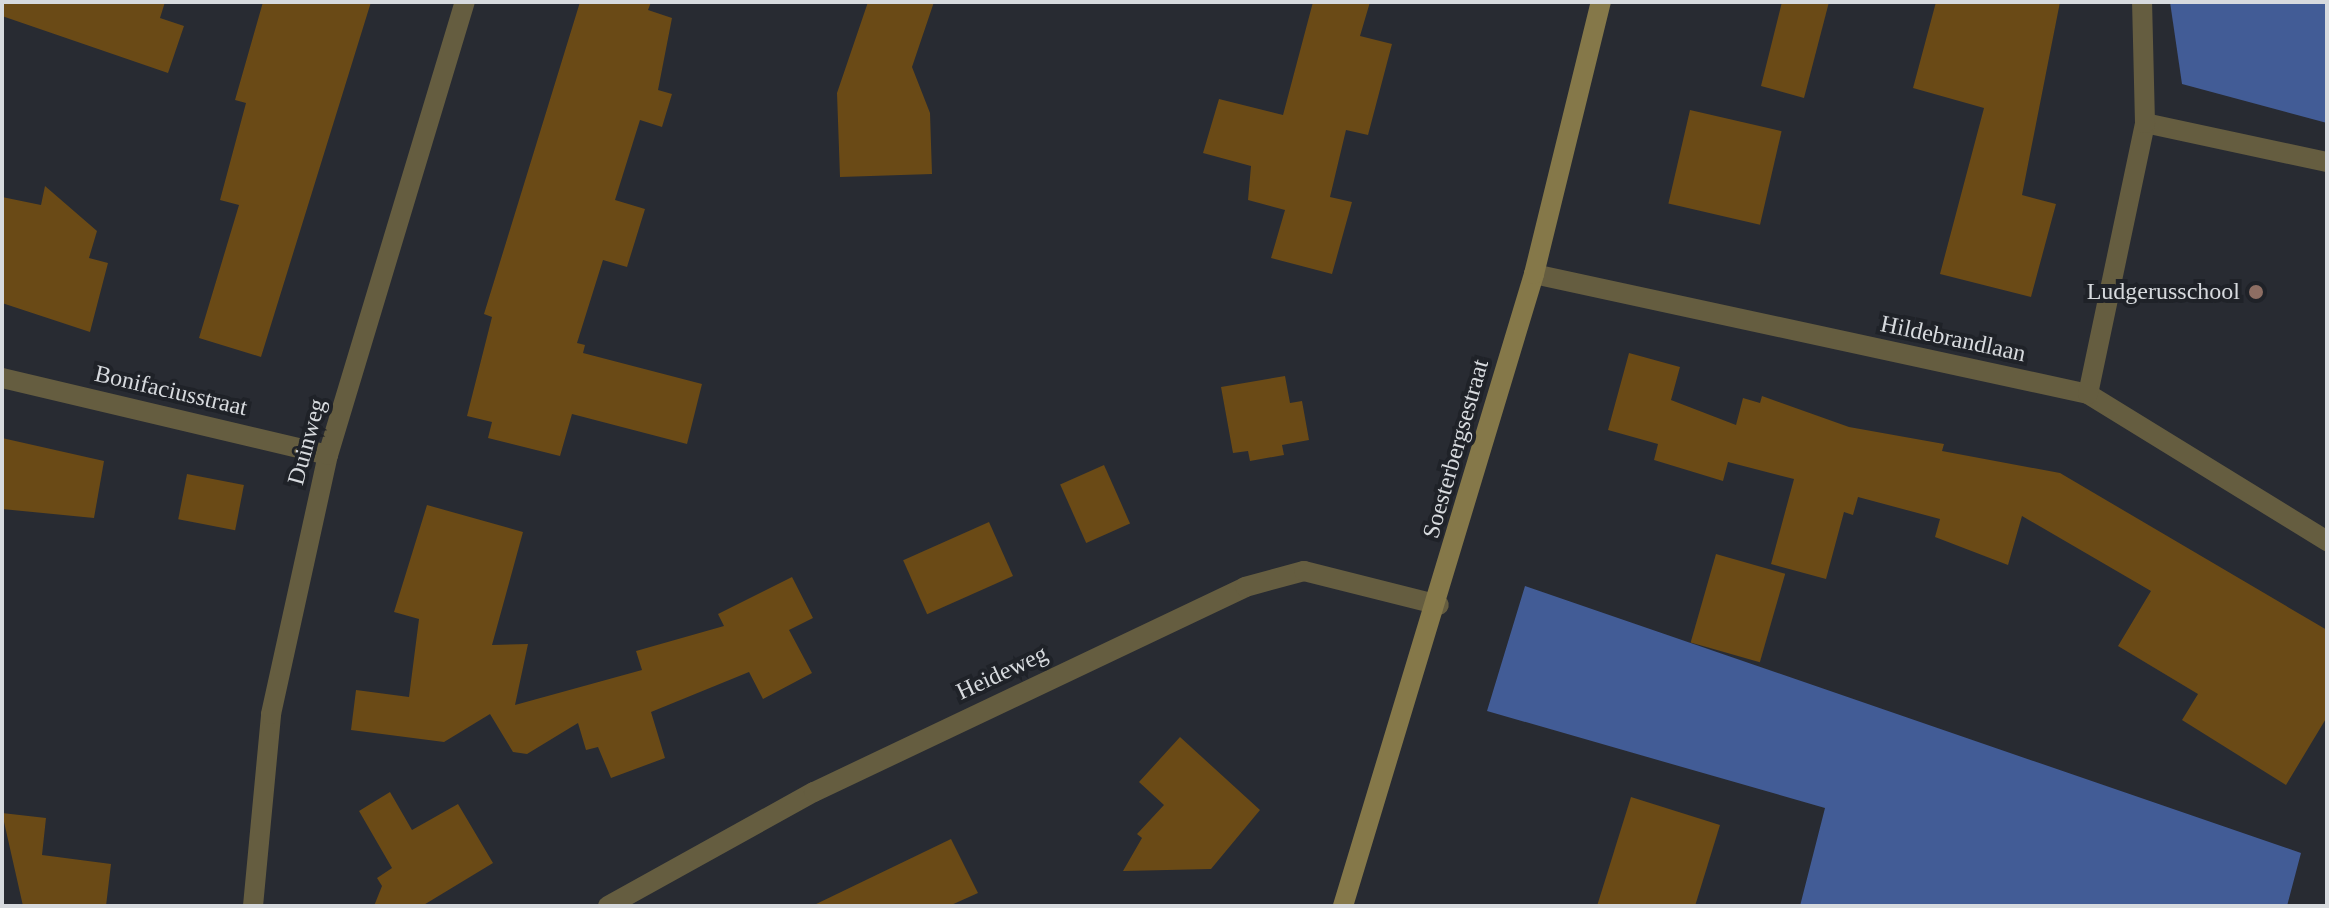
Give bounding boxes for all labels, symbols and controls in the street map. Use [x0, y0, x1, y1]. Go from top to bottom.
place label: Ludgerusschool [2087, 278, 2240, 306]
marker: Ludgerusschool [2247, 283, 2265, 301]
street label: Hildebrandlaan [1878, 310, 2028, 368]
street label: Soesterbergsestraat [1417, 356, 1495, 542]
street label: Bonifaciusstraat [92, 359, 250, 423]
street label: Duinweg [282, 396, 332, 488]
street label: Heideweg [952, 639, 1052, 707]

